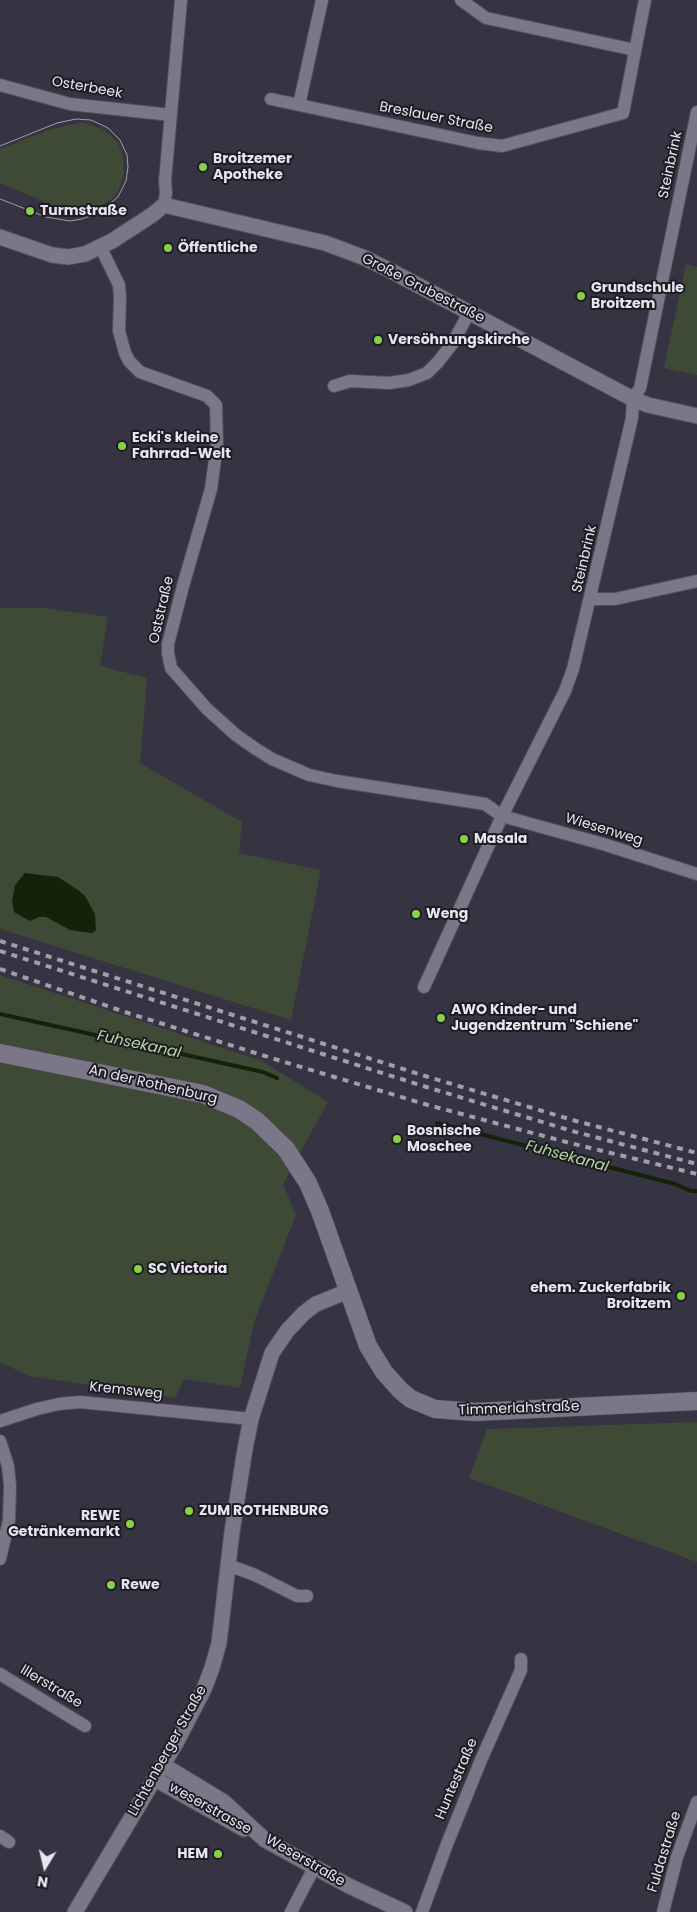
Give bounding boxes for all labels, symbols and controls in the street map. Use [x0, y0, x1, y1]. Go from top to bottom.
street label: Osterbeek [50, 74, 124, 102]
street label: Breslauer Straße [378, 99, 494, 137]
street label: Steinbrink [656, 130, 686, 200]
place label: Broitzemer Apotheke [213, 151, 292, 184]
marker: Broitzemer Apotheke [197, 161, 209, 173]
place label: Turmstraße [40, 203, 127, 219]
marker: Turmstraße [24, 205, 36, 217]
place label: Öffentliche [178, 240, 258, 256]
marker: Öffentliche [162, 242, 174, 254]
street label: Große Grubestraße [359, 251, 487, 327]
place label: Grundschule Broitzem [591, 280, 684, 312]
marker: Grundschule Broitzem [575, 290, 587, 302]
place label: Versöhnungskirche [388, 332, 530, 348]
marker: Versöhnungskirche [372, 334, 384, 346]
place label: Ecki's kleine Fahrrad-Welt [132, 430, 231, 462]
marker: Ecki's kleine Fahrrad-Welt [116, 440, 128, 452]
street label: Steinbrink [569, 524, 601, 594]
street label: Oststraße [146, 575, 178, 645]
street label: Wiesenweg [563, 810, 645, 850]
place label: Masala [474, 831, 527, 847]
marker: Masala [458, 833, 470, 845]
place label: Weng [426, 906, 468, 922]
marker: Weng [410, 908, 422, 920]
place label: AWO Kinder- und Jugendzentrum "Schiene" [451, 1002, 638, 1034]
marker: AWO Kinder- und Jugendzentrum "Schiene" [435, 1012, 447, 1024]
water label: Fuhsekanal [95, 1027, 183, 1063]
street label: An der Rothenburg [87, 1062, 219, 1108]
place label: Bosnische Moschee [407, 1123, 481, 1156]
marker: Bosnische Moschee [391, 1133, 403, 1145]
water label: Fuhsekanal [524, 1137, 610, 1177]
place label: SC Victoria [148, 1261, 227, 1277]
marker: SC Victoria [132, 1263, 144, 1275]
place label: ehem. Zuckerfabrik Broitzem [530, 1280, 671, 1312]
marker: ehem. Zuckerfabrik Broitzem [675, 1290, 687, 1302]
street label: Kremsweg [89, 1379, 163, 1403]
street label: Timmerlahstraße [458, 1398, 580, 1420]
place label: ZUM ROTHENBURG [199, 1503, 329, 1519]
marker: ZUM ROTHENBURG [183, 1505, 195, 1517]
place label: REWE Getränkemarkt [8, 1508, 120, 1540]
marker: REWE Getränkemarkt [124, 1518, 136, 1530]
place label: Rewe [121, 1577, 159, 1593]
marker: Rewe [105, 1579, 117, 1591]
street label: Illerstraße [17, 1662, 85, 1712]
street label: Lichtenberger Straße [125, 1683, 211, 1819]
street label: Huntestraße [432, 1736, 482, 1822]
street label: weserstrasse [166, 1779, 254, 1839]
street label: Fuldastraße [645, 1810, 685, 1894]
street label: Weserstraße [262, 1832, 348, 1890]
north arrow [20, 1842, 70, 1892]
place label: HEM [177, 1846, 208, 1862]
marker: HEM [212, 1848, 224, 1860]
text: N [36, 1871, 49, 1893]

